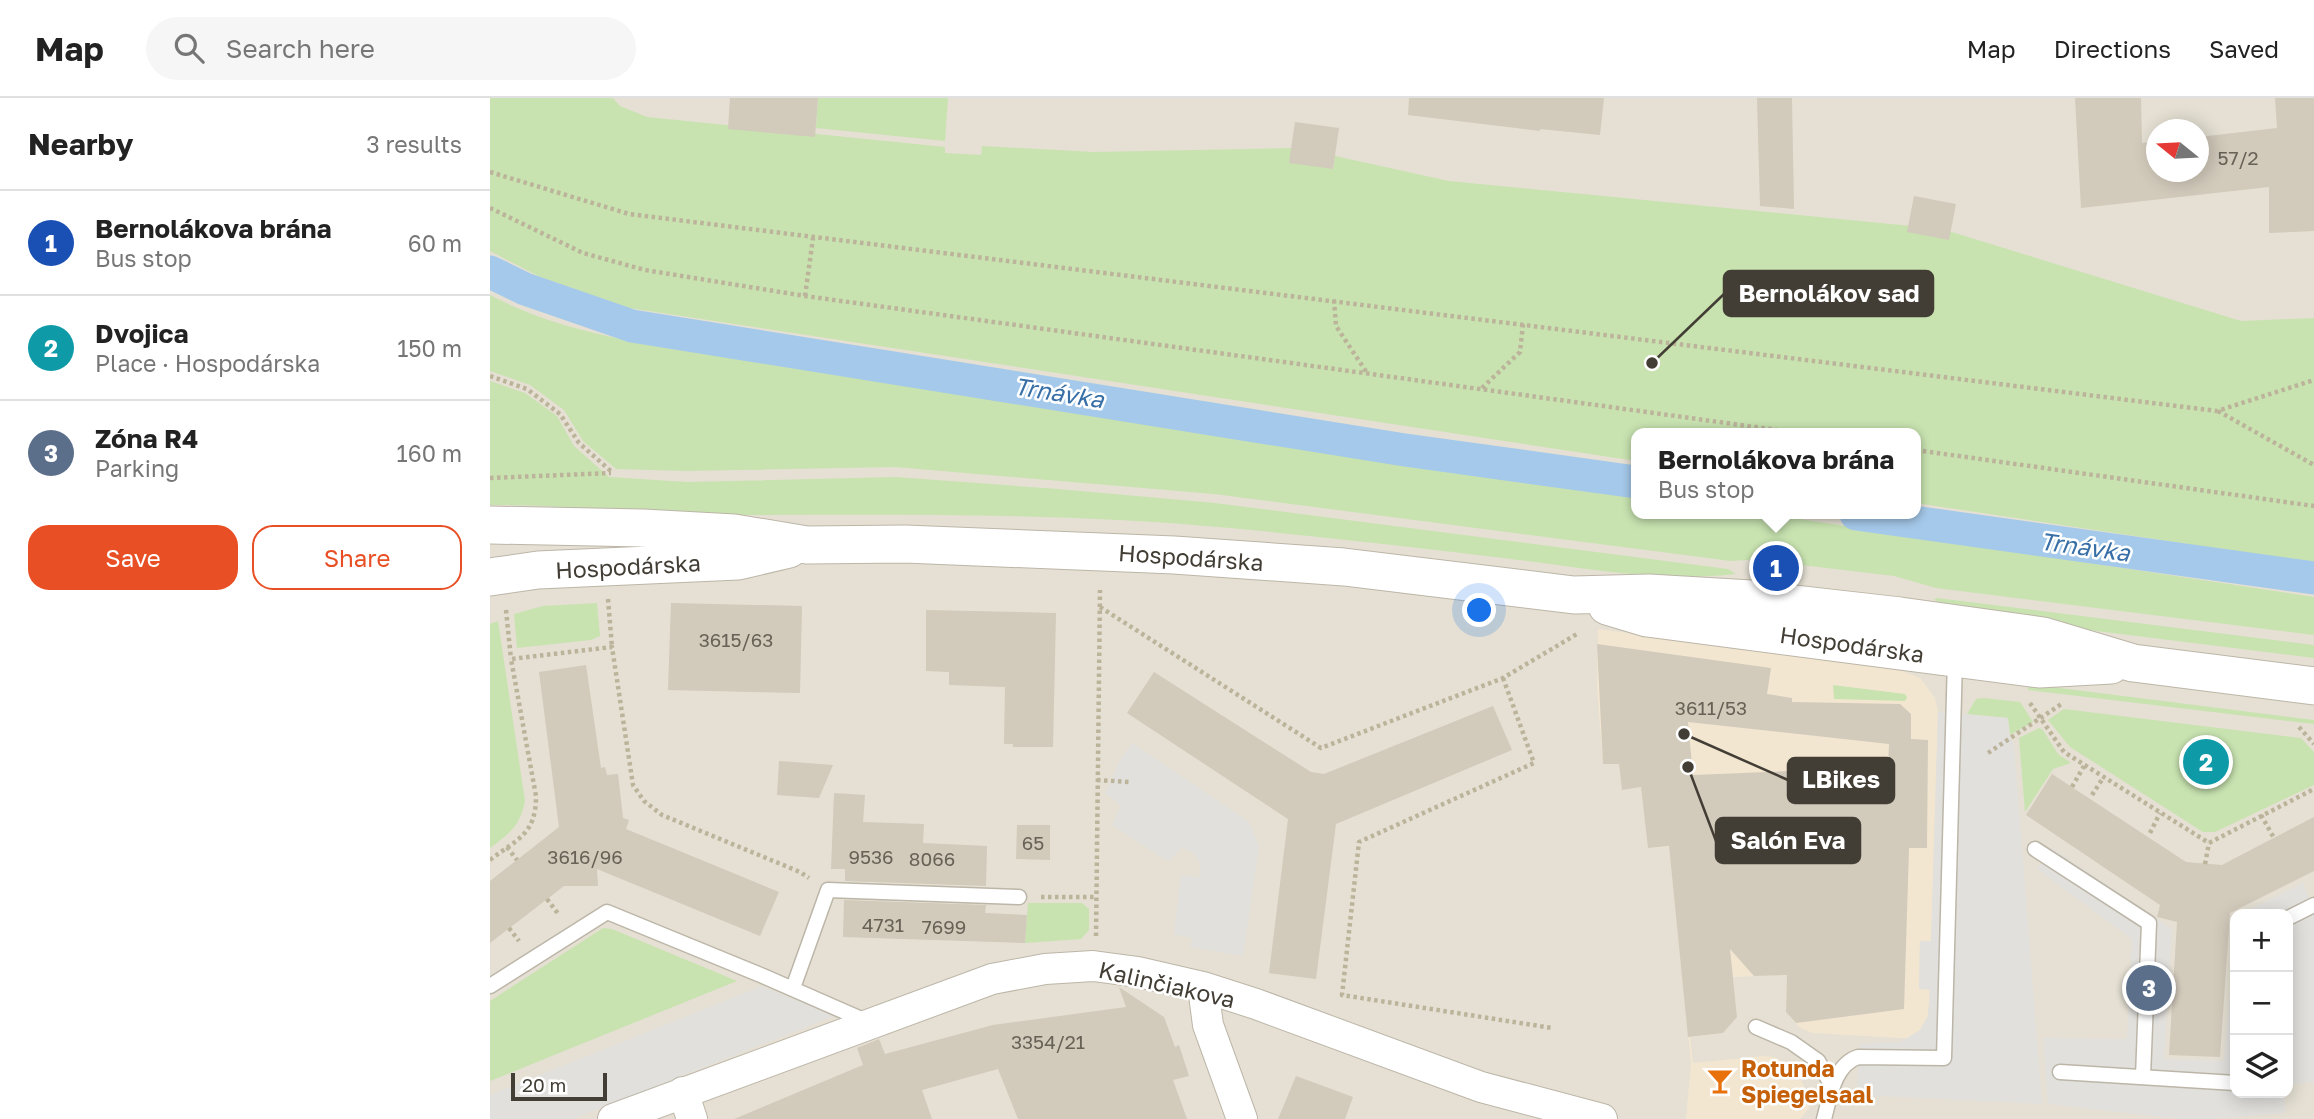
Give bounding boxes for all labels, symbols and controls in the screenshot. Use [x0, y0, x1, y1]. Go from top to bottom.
search box [146, 17, 636, 80]
text: Map [35, 29, 104, 68]
icon: search [170, 29, 208, 67]
text: Search here [226, 33, 375, 64]
text: Map [1967, 34, 2016, 63]
text: Directions [2054, 34, 2171, 63]
text: Saved [2209, 34, 2279, 63]
north arrow [2146, 119, 2209, 182]
text: Nearby [28, 126, 133, 162]
text: 3 results [366, 130, 462, 158]
house number: 57/2 [2217, 146, 2259, 169]
text: Bernolákova brána [95, 213, 332, 244]
text: 1 [45, 229, 57, 257]
text: 60 m [408, 229, 462, 257]
text: Bus stop [95, 244, 192, 272]
callout: Bernolákov sad [1724, 271, 1933, 316]
text: Bernolákov sad [1738, 278, 1920, 307]
text: Dvojica [95, 318, 189, 349]
text: 2 [44, 334, 58, 362]
text: 150 m [397, 334, 462, 362]
text: Place · Hospodárska [95, 349, 320, 377]
water label: Trnávka [1012, 371, 1107, 414]
text: Zóna R4 [95, 423, 198, 454]
popup [1631, 428, 1921, 519]
text: 3 [44, 439, 58, 467]
text: 160 m [397, 439, 462, 467]
text: Bernolákova brána [1658, 444, 1894, 475]
text: Parking [95, 454, 179, 482]
text: Bus stop [1658, 475, 1754, 503]
button: Save [28, 525, 238, 590]
button: Share [252, 525, 462, 590]
water label: Trnávka [2038, 525, 2133, 567]
street label: Hospodárska [1117, 538, 1265, 576]
pin: 1 [1753, 542, 1799, 594]
street label: Hospodárska [555, 548, 701, 584]
your location [1462, 593, 1496, 627]
street label: Hospodárska [1778, 620, 1926, 668]
house number: 3615/63 [699, 628, 773, 651]
house number: 3611/53 [1675, 696, 1747, 719]
pin: 2 [2183, 736, 2229, 788]
callout: LBikes [1788, 758, 1894, 803]
text: LBikes [1802, 764, 1880, 793]
callout: Salón Eva [1716, 818, 1860, 863]
text: Salón Eva [1730, 825, 1846, 854]
house number: 65 [1022, 831, 1044, 854]
house number: 3616/96 [547, 845, 623, 868]
house number: 9536 [848, 845, 894, 868]
house number: 8066 [909, 847, 955, 870]
map controls [2230, 909, 2293, 1098]
button: + [2230, 909, 2293, 972]
house number: 4731 [862, 913, 904, 936]
house number: 7699 [922, 915, 966, 938]
street label: Kalinčiakova [1096, 955, 1238, 1013]
pin: 3 [2126, 962, 2172, 1014]
button: − [2230, 972, 2293, 1035]
house number: 3354/21 [1011, 1030, 1085, 1053]
button: layers [2230, 1035, 2293, 1098]
place label: Rotunda Spiegelsaal [1741, 1054, 1873, 1108]
bar icon: Rotunda Spiegelsaal [1705, 1066, 1735, 1096]
scale bar [511, 1070, 607, 1102]
text: 20 m [522, 1073, 566, 1096]

